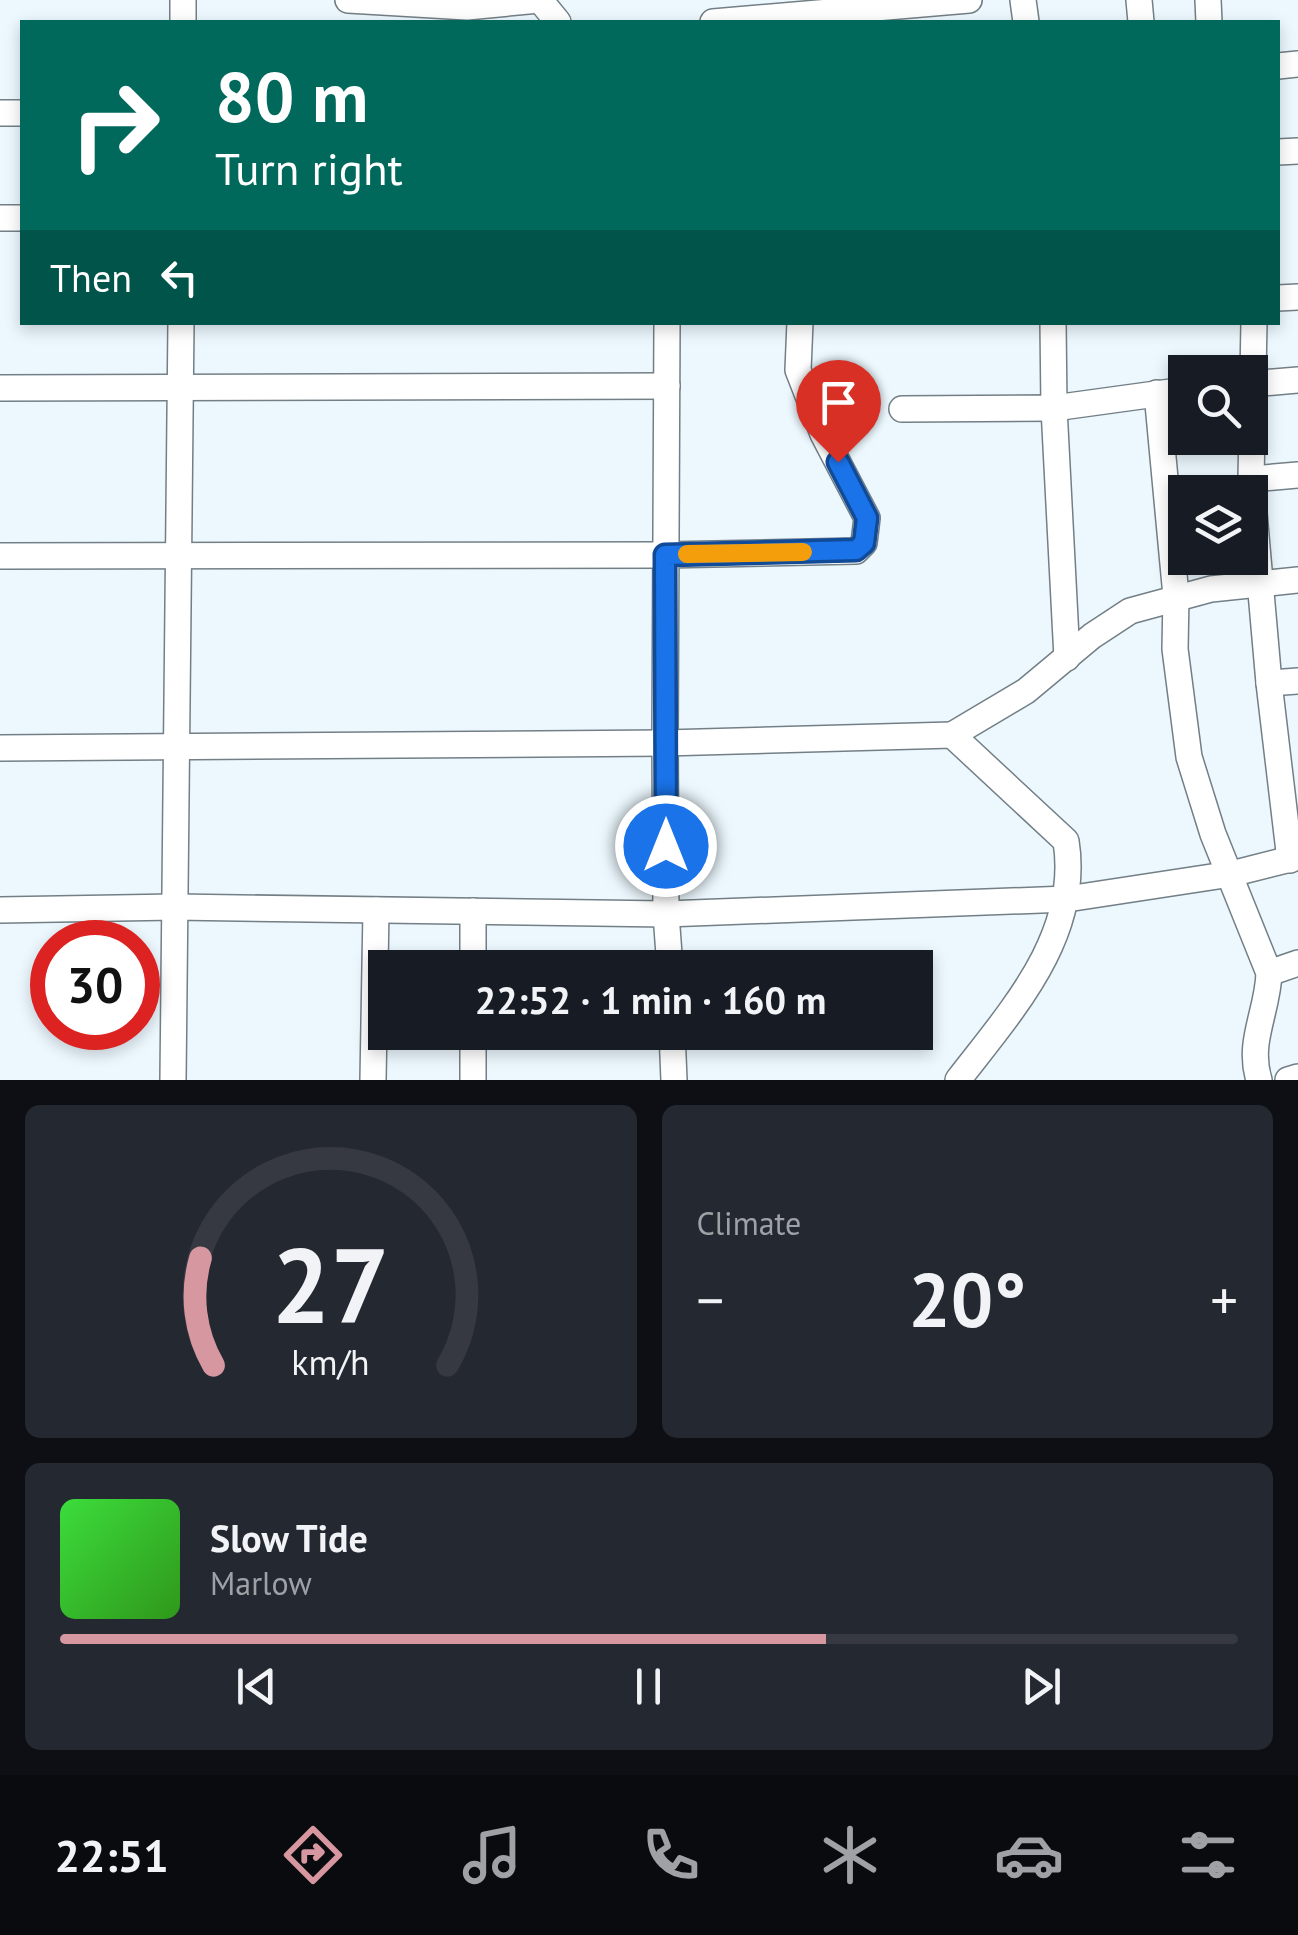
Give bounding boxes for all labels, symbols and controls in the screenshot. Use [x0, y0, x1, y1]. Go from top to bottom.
text: 80 m [215, 51, 368, 141]
icon: right [50, 60, 180, 190]
text: Turn right [215, 139, 403, 197]
icon: left [152, 250, 207, 305]
text: Then [50, 253, 132, 302]
map controls [1168, 355, 1268, 575]
button: search [1168, 355, 1268, 455]
pin [796, 360, 881, 463]
icon: arrive [811, 375, 866, 430]
button: layers [1168, 475, 1268, 575]
position arrow [614, 794, 718, 898]
speed limit sign: 30 [30, 920, 160, 1050]
text: 22:52 · 1 min · 160 m [475, 975, 826, 1024]
text: Climate [697, 1202, 801, 1244]
text: 27 [272, 1217, 390, 1352]
text: 20° [908, 1251, 1026, 1348]
text: − [697, 1264, 724, 1335]
text: + [1210, 1264, 1238, 1335]
text: km/h [292, 1339, 370, 1385]
text: Slow Tide [210, 1513, 368, 1562]
text: Marlow [210, 1562, 312, 1604]
icon: previous [229, 1659, 284, 1714]
icon: pause [621, 1659, 676, 1714]
icon: next [1014, 1659, 1069, 1714]
icon: directions [278, 1820, 348, 1890]
icon: music [457, 1820, 527, 1890]
icon: phone [636, 1820, 706, 1890]
icon: climate [815, 1820, 885, 1890]
icon: car [994, 1820, 1064, 1890]
icon: filters [1173, 1820, 1243, 1890]
text: 22:51 [55, 1826, 169, 1884]

